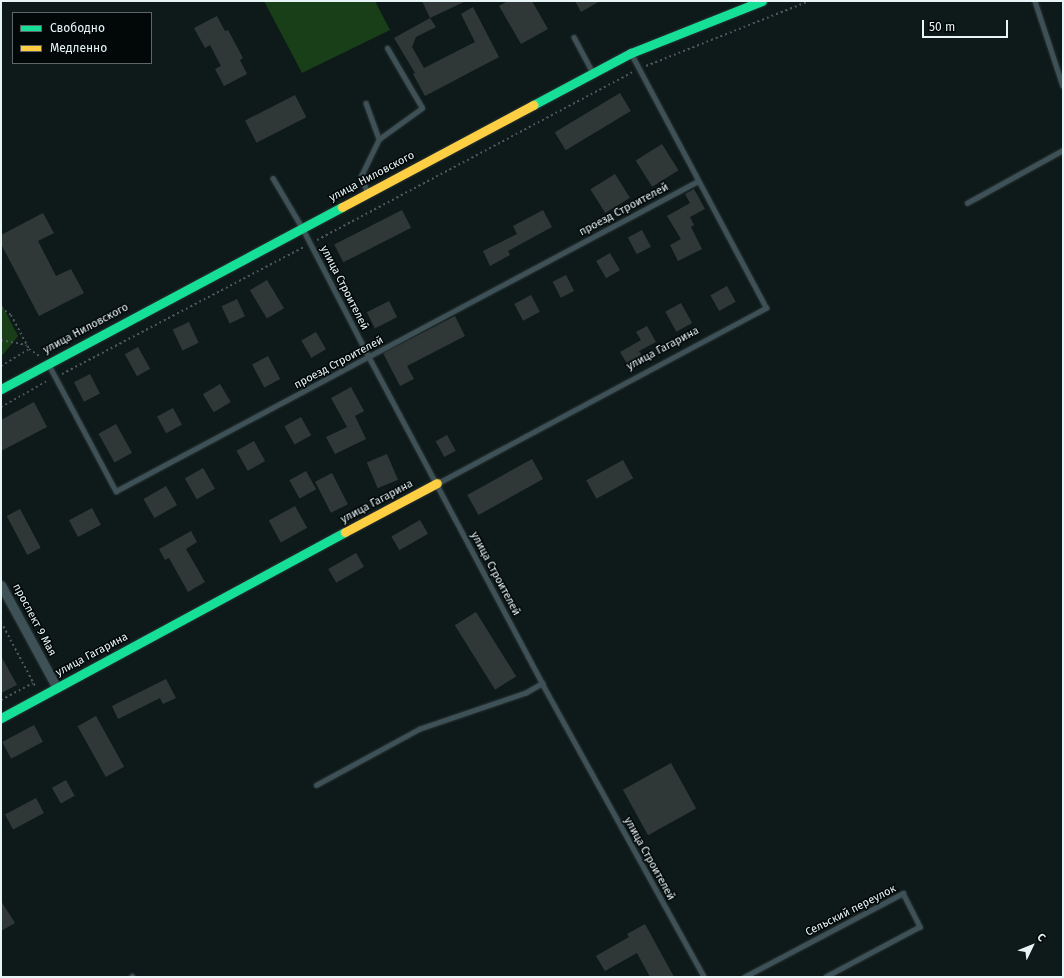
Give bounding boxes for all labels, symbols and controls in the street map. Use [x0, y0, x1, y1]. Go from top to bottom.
legend [12, 12, 152, 64]
scale bar [924, 12, 1010, 38]
text: 50 m [929, 20, 955, 34]
text: Свободно [50, 21, 105, 35]
text: Медленно [50, 41, 107, 55]
street label: улица Ниловского [327, 149, 417, 205]
street label: проезд Строителей [577, 181, 671, 239]
street label: улица Строителей [317, 243, 371, 333]
street label: улица Ниловского [41, 301, 131, 357]
street label: улица Гагарина [625, 324, 701, 374]
street label: проезд Строителей [292, 334, 386, 392]
street label: улица Гагарина [339, 477, 415, 527]
street label: улица Строителей [467, 530, 523, 618]
street label: проспект 9 Мая [9, 582, 59, 658]
street label: улица Гагарина [54, 630, 130, 680]
street label: улица Строителей [621, 815, 677, 903]
street label: Сельский переулок [804, 882, 898, 940]
north arrow [1012, 926, 1052, 966]
text: С [1034, 931, 1048, 944]

